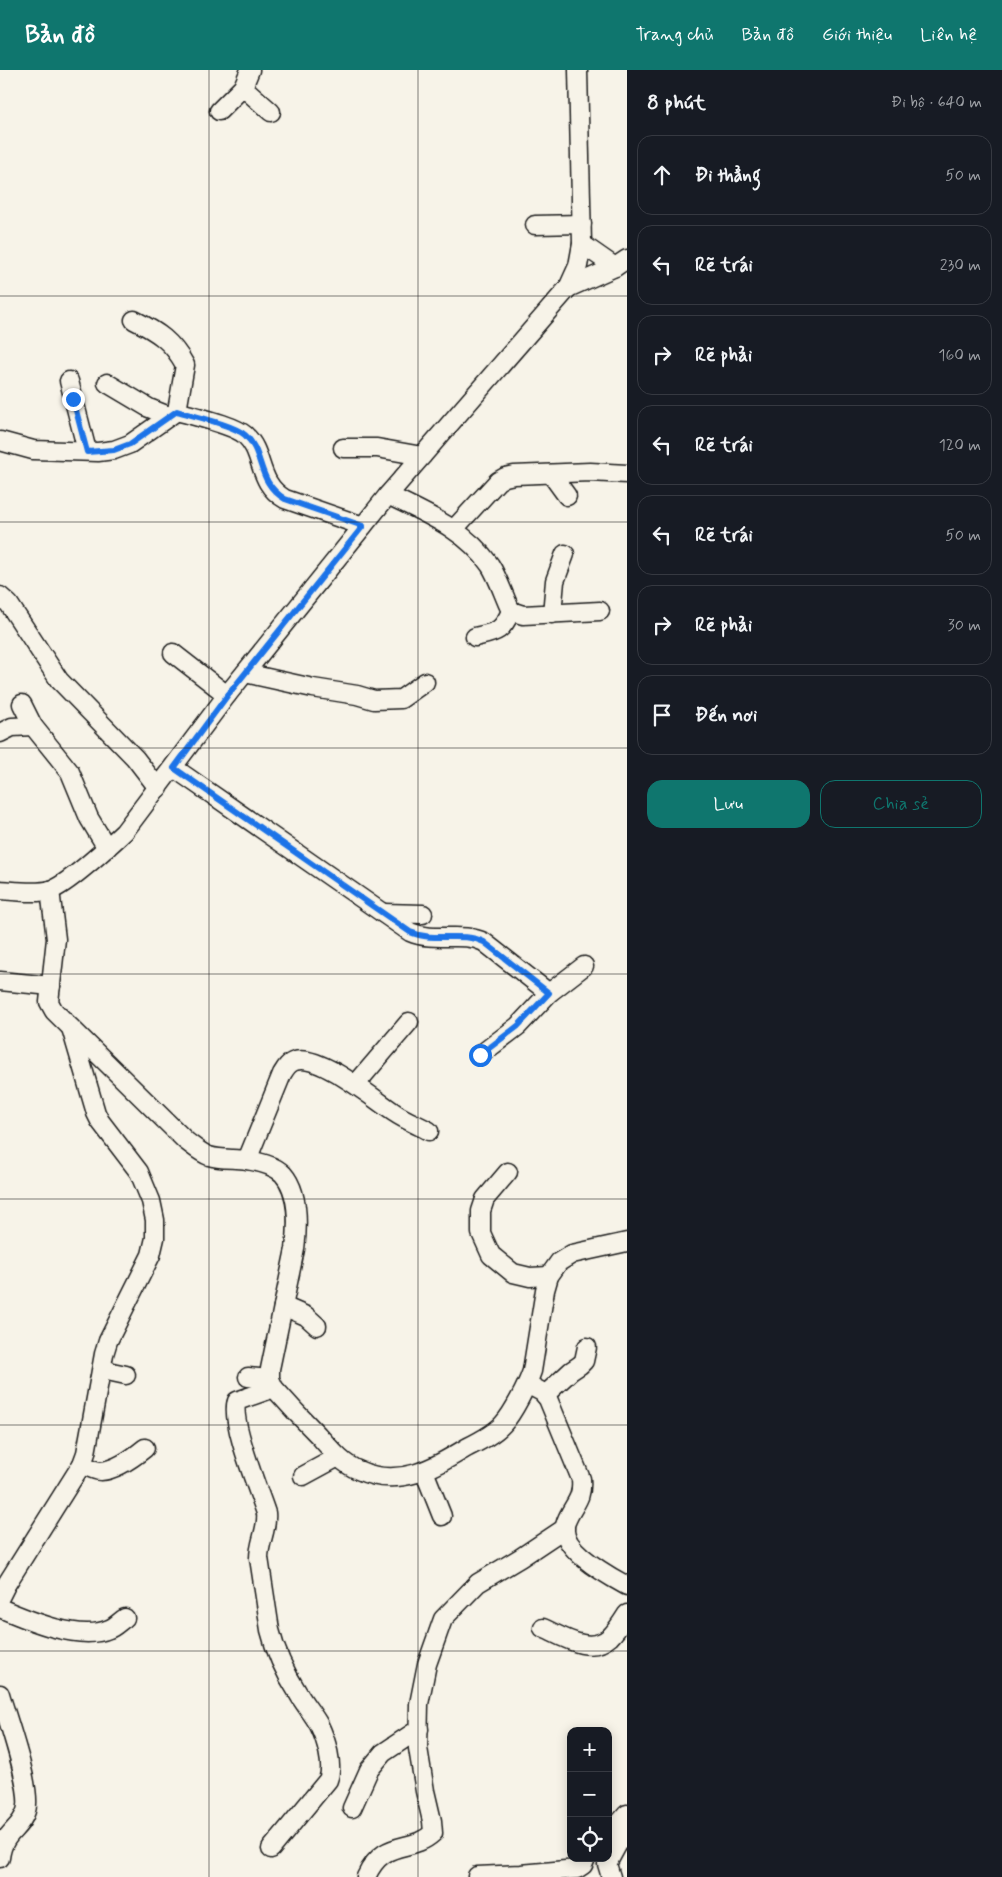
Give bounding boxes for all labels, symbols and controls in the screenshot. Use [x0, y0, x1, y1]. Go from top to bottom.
text: Bản đồ [25, 20, 95, 51]
text: Trang chủ [636, 23, 714, 47]
text: Bản đồ [742, 23, 794, 47]
text: Giới thiệu [822, 23, 892, 47]
text: Liên hệ [920, 23, 977, 47]
text: 8 phút [647, 89, 706, 117]
text: Đi bộ · 640 m [891, 92, 982, 113]
icon: ahead [648, 161, 676, 189]
text: Đi thẳng [695, 163, 761, 188]
text: 50 m [945, 165, 981, 186]
icon: left [648, 251, 676, 279]
text: Rẽ trái [695, 253, 753, 278]
text: 230 m [940, 255, 981, 276]
icon: right [648, 341, 676, 369]
text: Rẽ phải [695, 343, 752, 368]
text: 160 m [938, 345, 981, 366]
route end [62, 388, 85, 411]
icon: left [648, 431, 676, 459]
text: Rẽ trái [695, 433, 753, 458]
text: 120 m [939, 435, 981, 456]
icon: left [648, 521, 676, 549]
text: Rẽ trái [695, 523, 753, 548]
text: 50 m [945, 525, 981, 546]
icon: right [648, 611, 676, 639]
text: Rẽ phải [695, 613, 752, 638]
text: 30 m [948, 615, 981, 636]
icon: arrive [648, 701, 676, 729]
text: Đến nơi [695, 703, 757, 728]
button: Lưu [647, 780, 810, 828]
button: Chia sẻ [820, 780, 982, 828]
route start [469, 1044, 492, 1067]
map controls [567, 1727, 612, 1862]
button: + [567, 1727, 612, 1772]
button: − [567, 1772, 612, 1817]
button: locate [567, 1817, 612, 1862]

